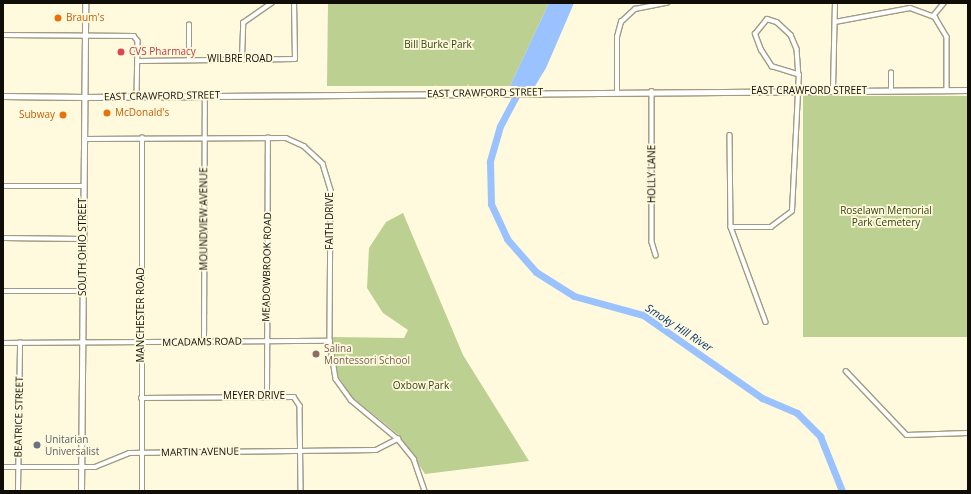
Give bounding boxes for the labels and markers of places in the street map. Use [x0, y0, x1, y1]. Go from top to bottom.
place label: Braum's [66, 12, 104, 24]
marker: Braum's [53, 13, 63, 23]
place label: CVS Pharmacy [129, 46, 196, 58]
marker: CVS Pharmacy [116, 47, 126, 57]
place label: McDonald's [115, 107, 169, 119]
marker: McDonald's [102, 108, 112, 118]
place label: Subway [19, 109, 55, 121]
marker: Subway [58, 110, 68, 120]
place label: Salina Montessori School [324, 342, 410, 366]
marker: Salina Montessori School [311, 349, 321, 359]
place label: Unitarian Universalist [45, 433, 99, 456]
marker: Unitarian Universalist [32, 440, 42, 450]

